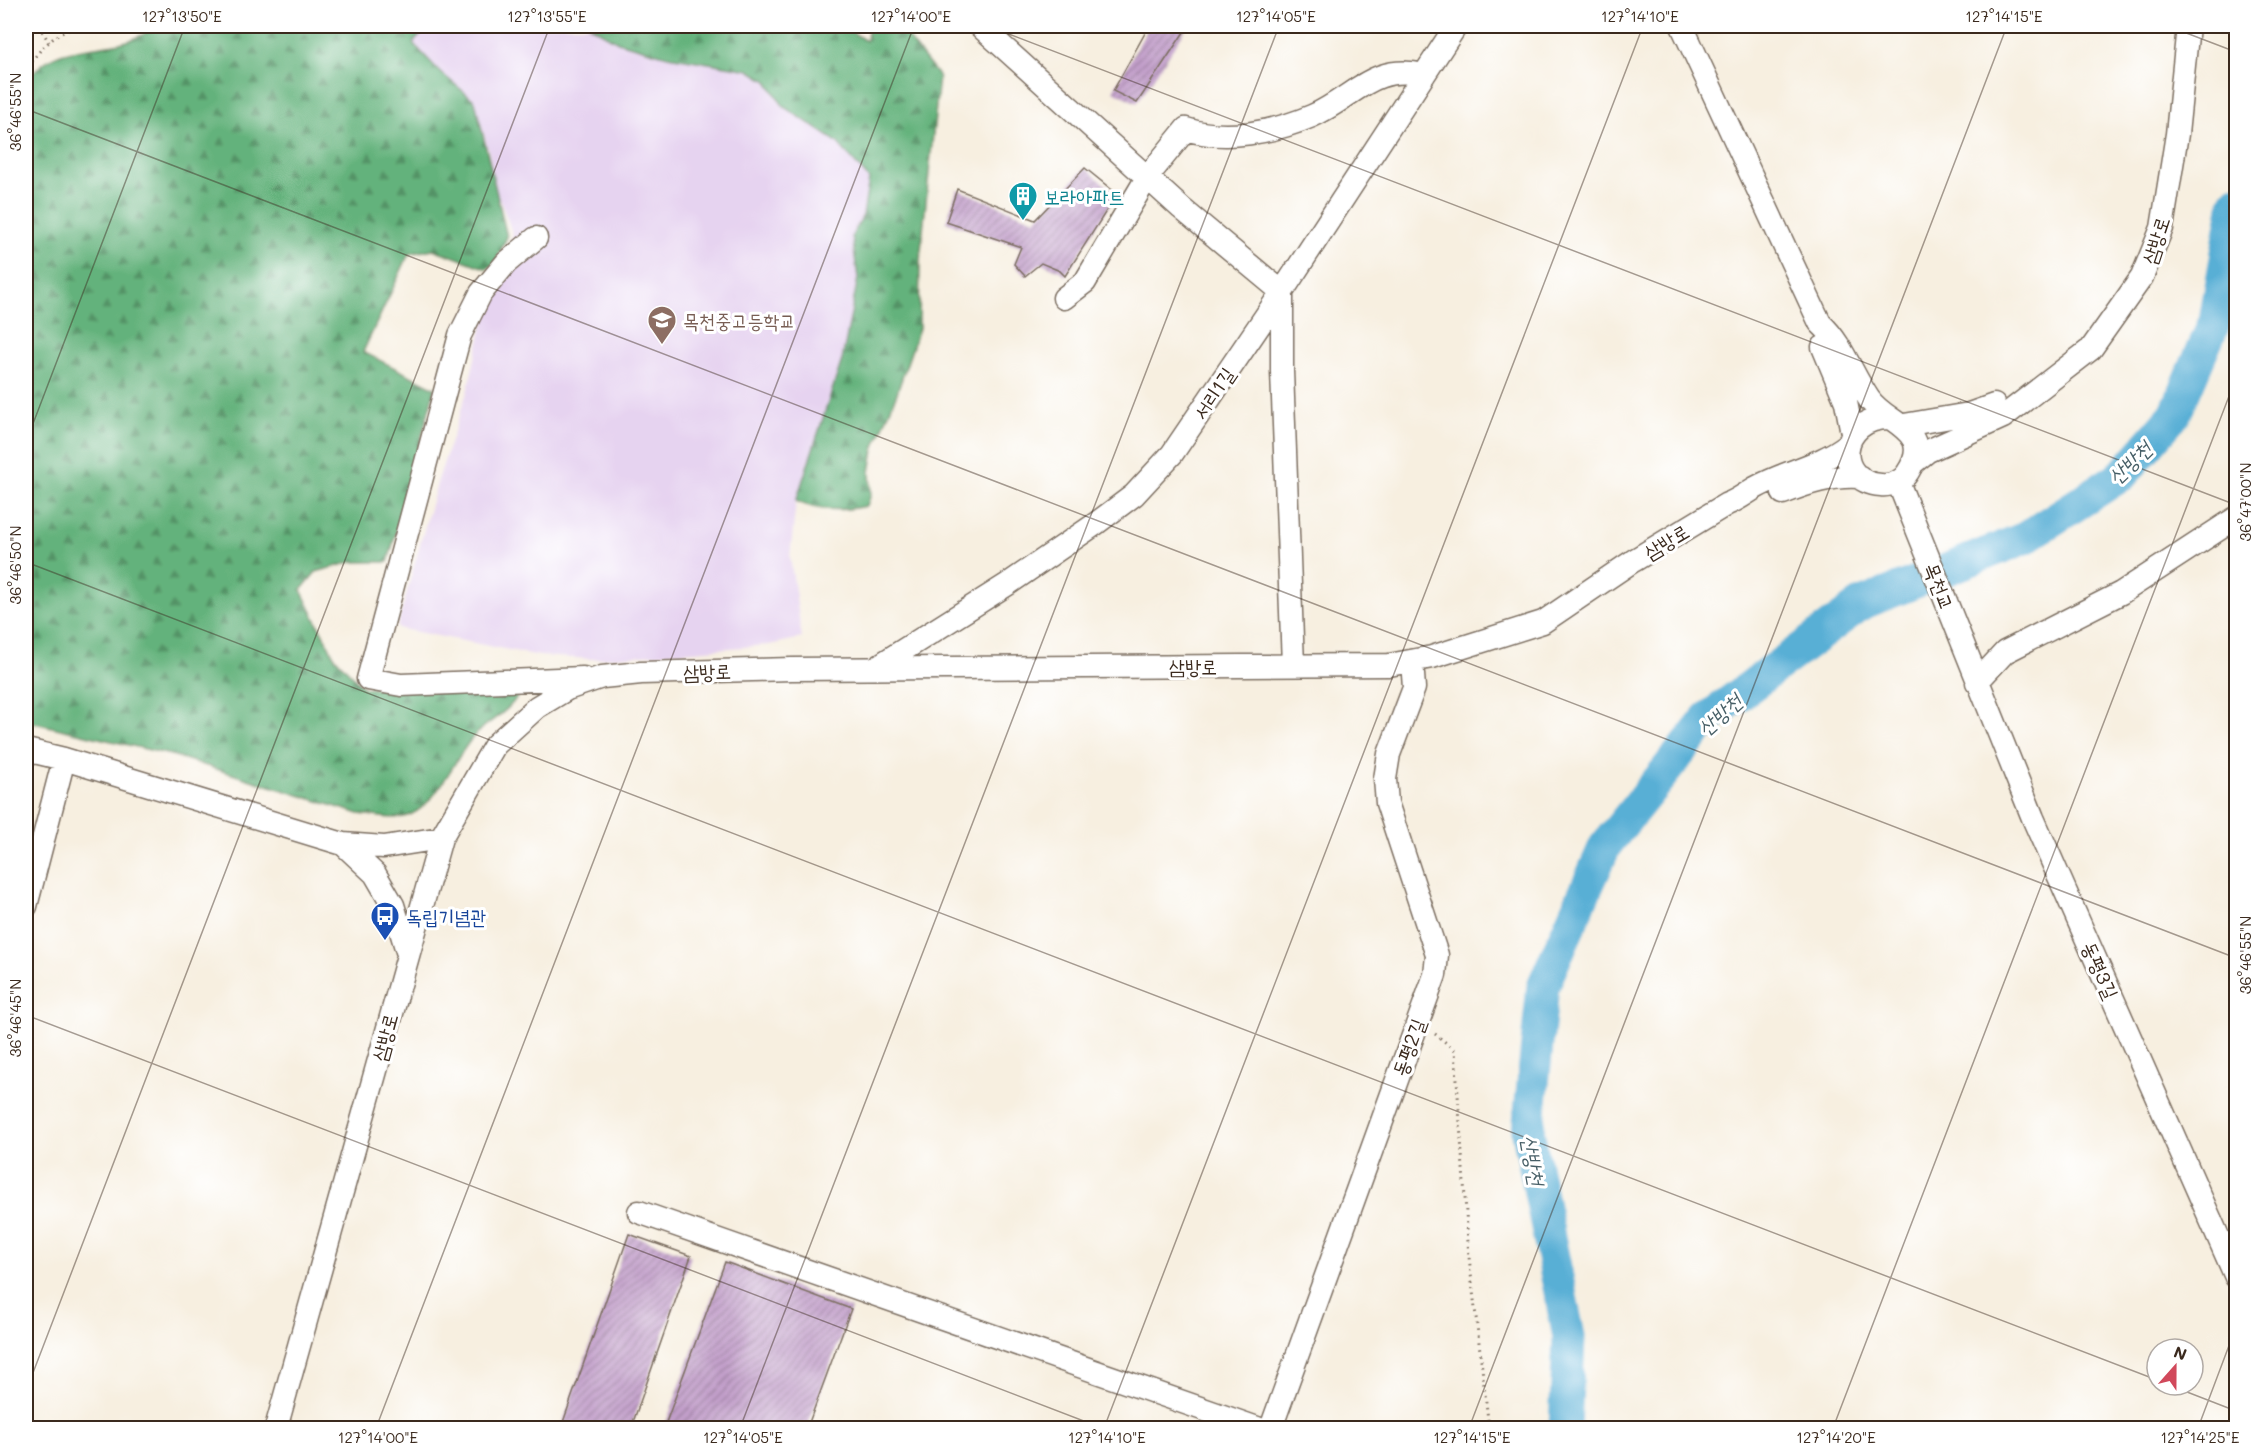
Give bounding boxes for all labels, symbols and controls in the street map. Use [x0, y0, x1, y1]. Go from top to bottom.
text: 127°13'50"E [142, 6, 222, 26]
text: 127°13'55"E [507, 6, 587, 26]
text: 127°14'00"E [871, 6, 952, 26]
text: 127°14'05"E [1236, 6, 1316, 26]
text: 127°14'10"E [1601, 6, 1679, 26]
text: 127°14'15"E [1965, 6, 2043, 26]
text: 36°46'55"N [5, 73, 25, 151]
building icon: 보라아파트 [1007, 180, 1039, 222]
place label: 보라아파트 [1044, 183, 1124, 209]
street label: 삼방로 [2135, 213, 2175, 267]
school or university icon: 목천중고등학교 [646, 304, 678, 346]
place label: 목천중고등학교 [683, 307, 796, 333]
street label: 서리1길 [1186, 362, 1240, 424]
water label: 산방천 [2101, 433, 2158, 489]
text: 36°47'00"N [2235, 463, 2255, 541]
street label: 삼방로 [1639, 517, 1693, 565]
text: 36°46'50"N [5, 525, 25, 605]
street label: 목천교 [1919, 559, 1961, 613]
street label: 삼방로 [1169, 653, 1217, 679]
street label: 삼방로 [682, 657, 732, 685]
water label: 산방천 [1691, 686, 1748, 741]
bus stop icon: 독립기념관 [369, 900, 401, 942]
place label: 독립기념관 [406, 903, 486, 929]
text: 36°46'55"N [2235, 916, 2255, 994]
street label: 동평3길 [2077, 937, 2125, 1003]
text: 36°46'45"N [5, 979, 25, 1057]
street label: 삼방로 [365, 1010, 403, 1064]
street label: 동평2길 [1386, 1015, 1430, 1079]
water label: 산방천 [1516, 1133, 1552, 1189]
north arrow [2145, 1337, 2205, 1397]
text: N [2171, 1341, 2190, 1365]
text: 127°14'00"E [338, 1427, 419, 1447]
text: 127°14'05"E [703, 1427, 783, 1447]
text: 127°14'10"E [1068, 1427, 1146, 1447]
text: 127°14'15"E [1433, 1427, 1511, 1447]
text: 127°14'20"E [1796, 1427, 1876, 1447]
text: 127°14'25"E [2161, 1427, 2240, 1447]

